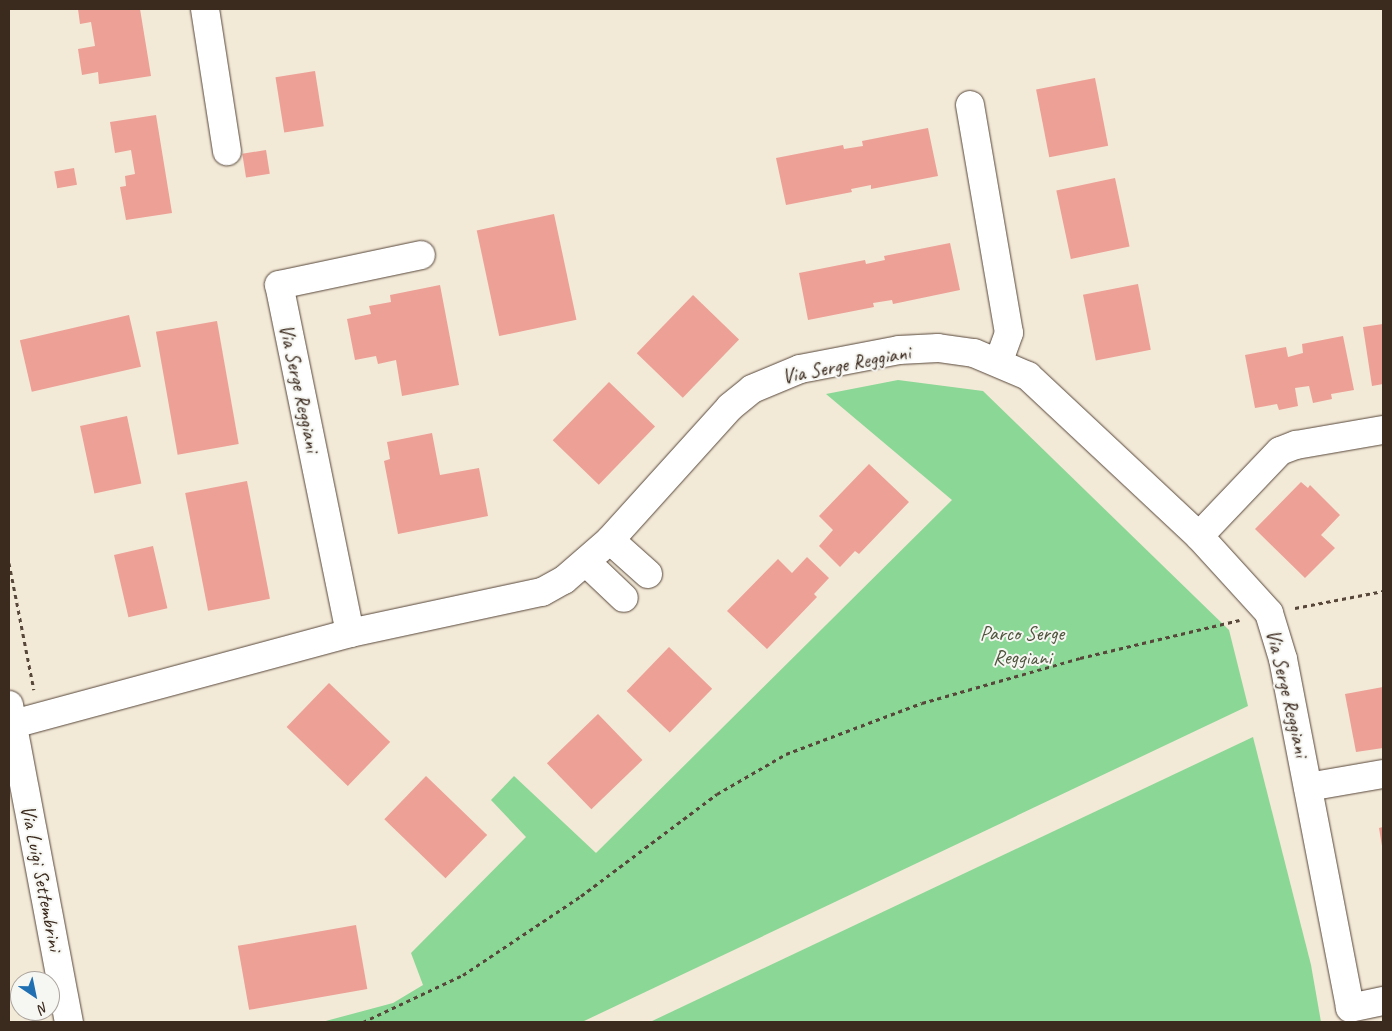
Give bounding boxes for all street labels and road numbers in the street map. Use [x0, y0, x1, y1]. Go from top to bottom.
street label: Via Serge Reggiani [274, 322, 326, 454]
street label: Via Serge Reggiani [780, 339, 912, 389]
street label: Via Serge Reggiani [1261, 627, 1315, 759]
street label: Via Luigi Settembrini [16, 803, 68, 953]

